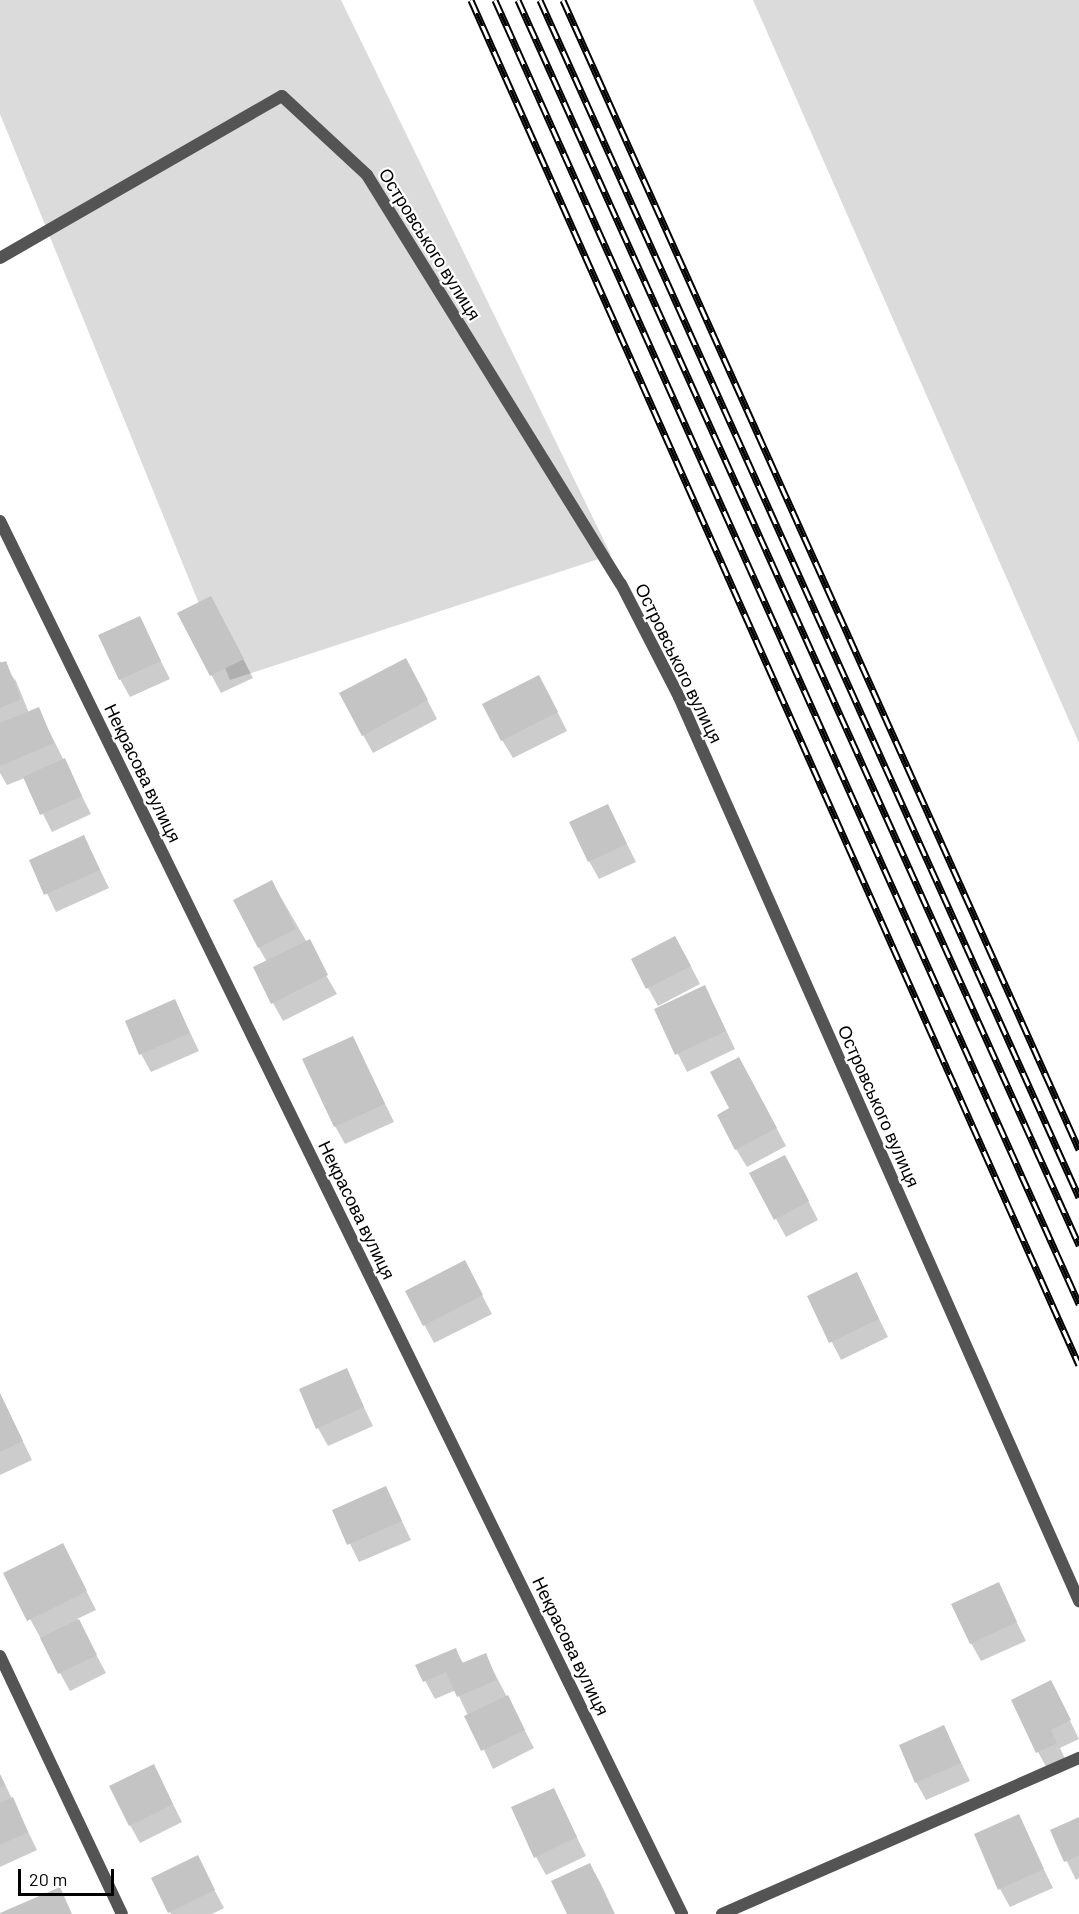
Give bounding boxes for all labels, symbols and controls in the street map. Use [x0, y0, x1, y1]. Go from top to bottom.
street label: Островського вулиця [374, 164, 486, 324]
street label: Островського вулиця [631, 580, 727, 746]
street label: Некрасова вулиця [100, 700, 186, 846]
street label: Островського вулиця [833, 1022, 925, 1190]
street label: Некрасова вулиця [314, 1137, 400, 1283]
street label: Некрасова вулиця [528, 1573, 614, 1719]
scale bar [21, 1857, 117, 1895]
text: 20 m [29, 1868, 67, 1890]

